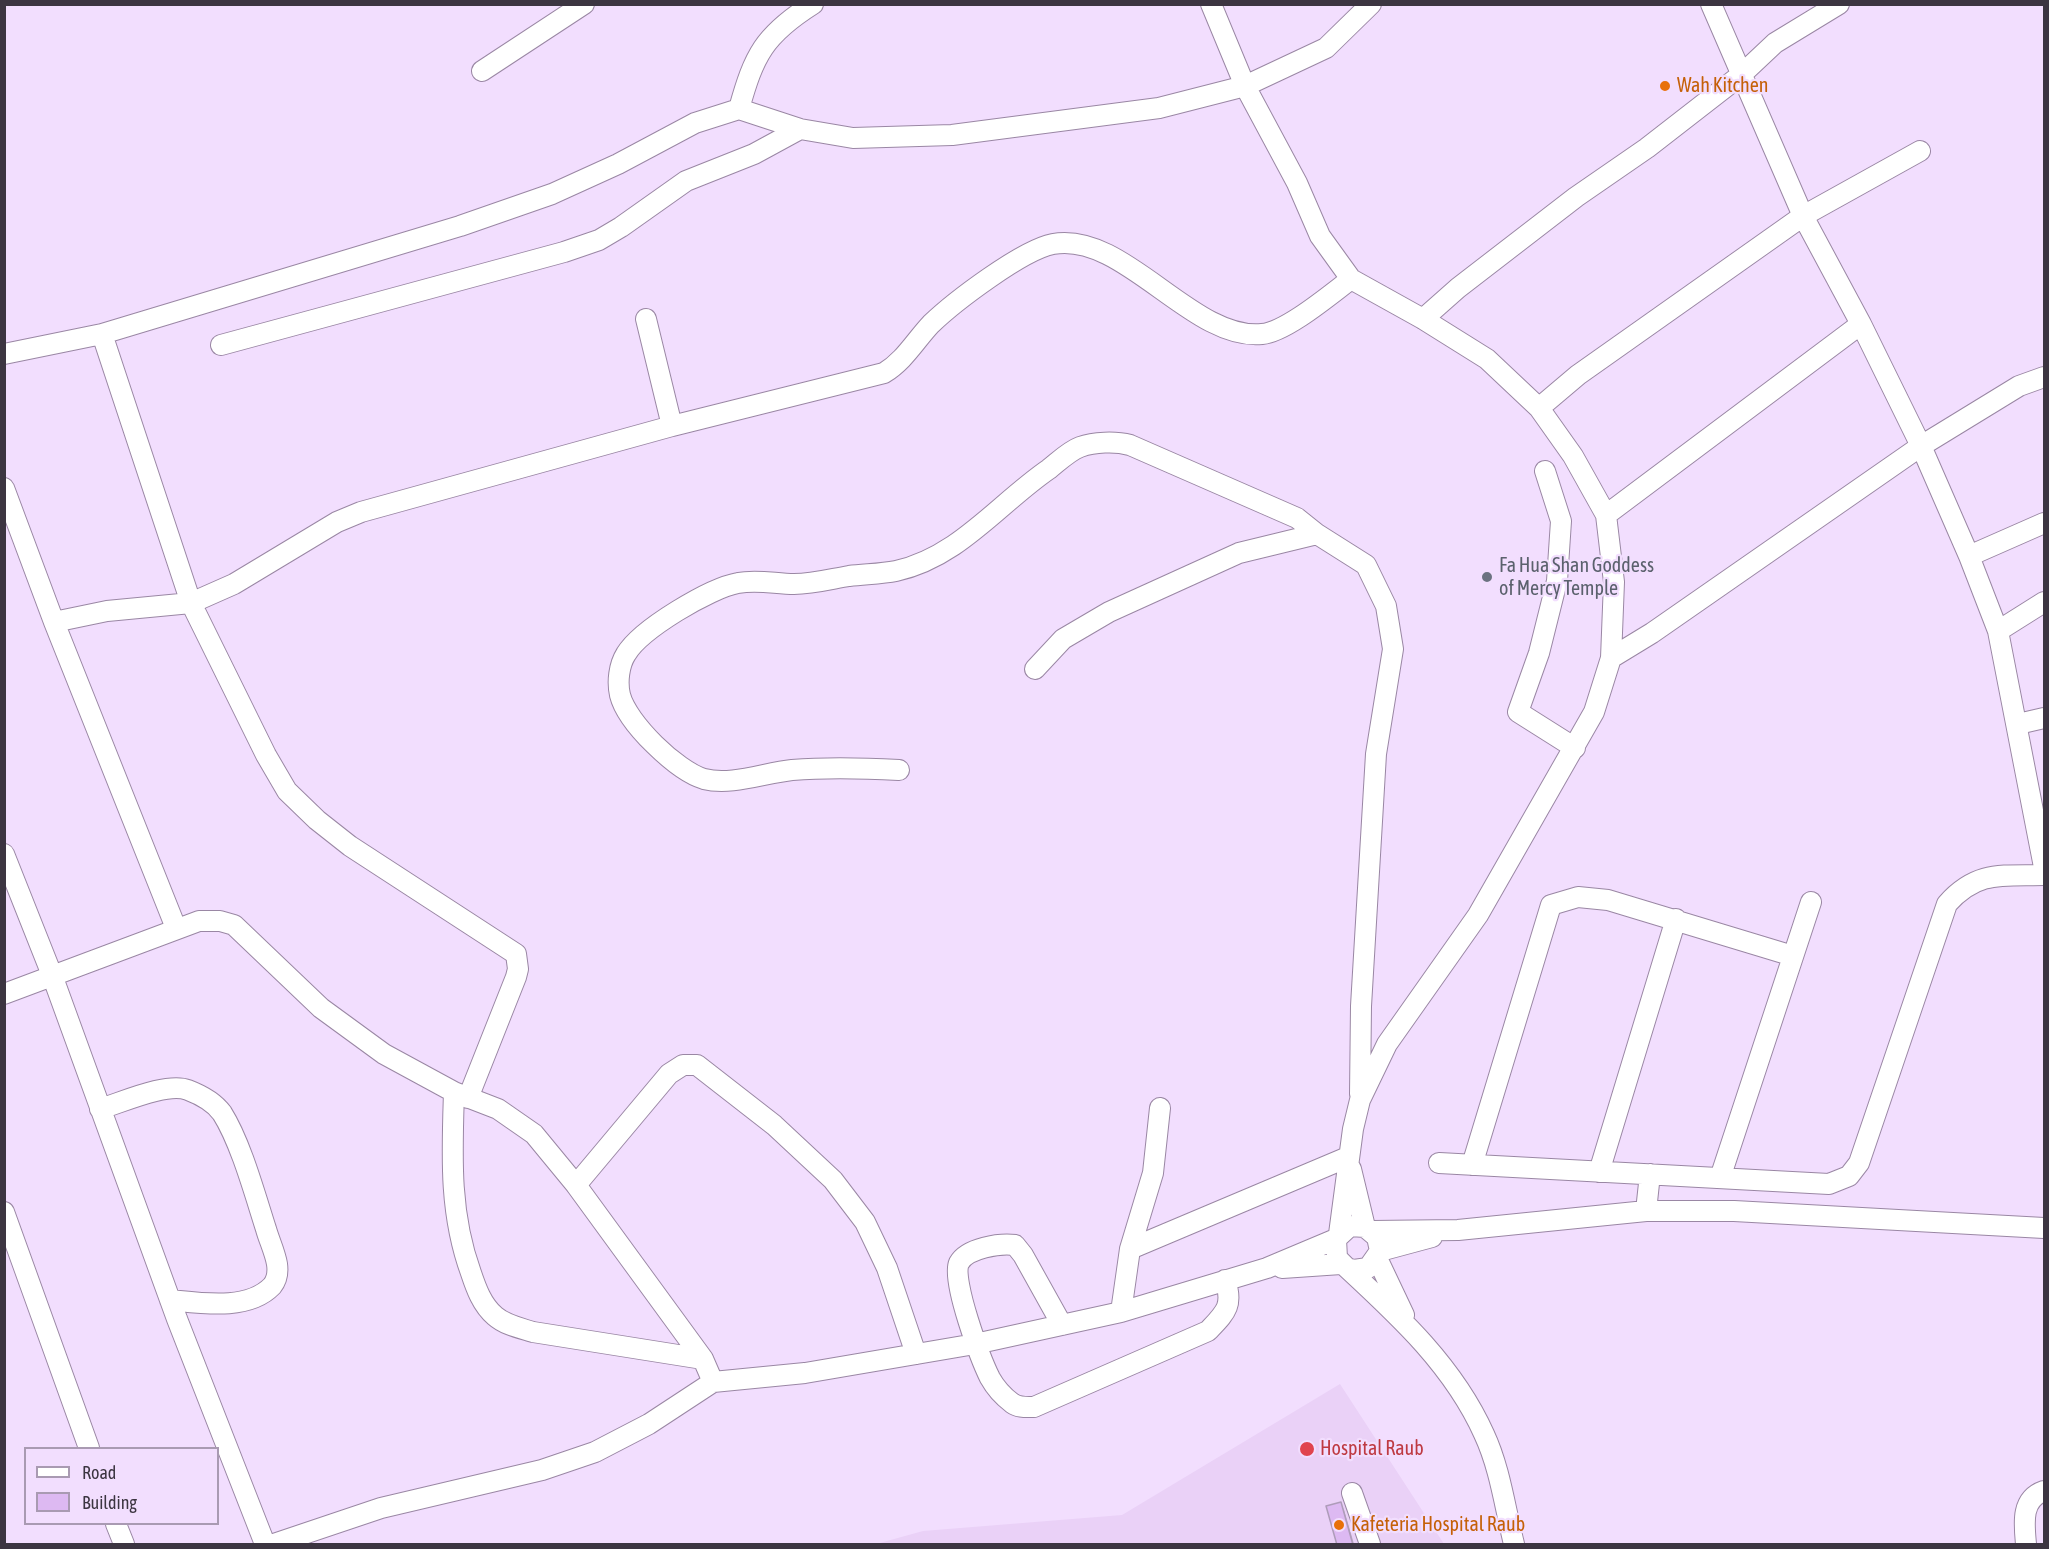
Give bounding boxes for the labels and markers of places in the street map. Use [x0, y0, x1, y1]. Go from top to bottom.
place label: Wah Kitchen [1677, 74, 1768, 98]
marker: Wah Kitchen [1658, 79, 1672, 93]
place label: Fa Hua Shan Goddess of Mercy Temple [1499, 554, 1654, 601]
marker: Fa Hua Shan Goddess of Mercy Temple [1480, 570, 1494, 584]
place label: Hospital Raub [1320, 1437, 1424, 1461]
marker: Hospital Raub [1298, 1440, 1316, 1458]
place label: Kafeteria Hospital Raub [1351, 1513, 1525, 1537]
marker: Kafeteria Hospital Raub [1332, 1518, 1346, 1532]

